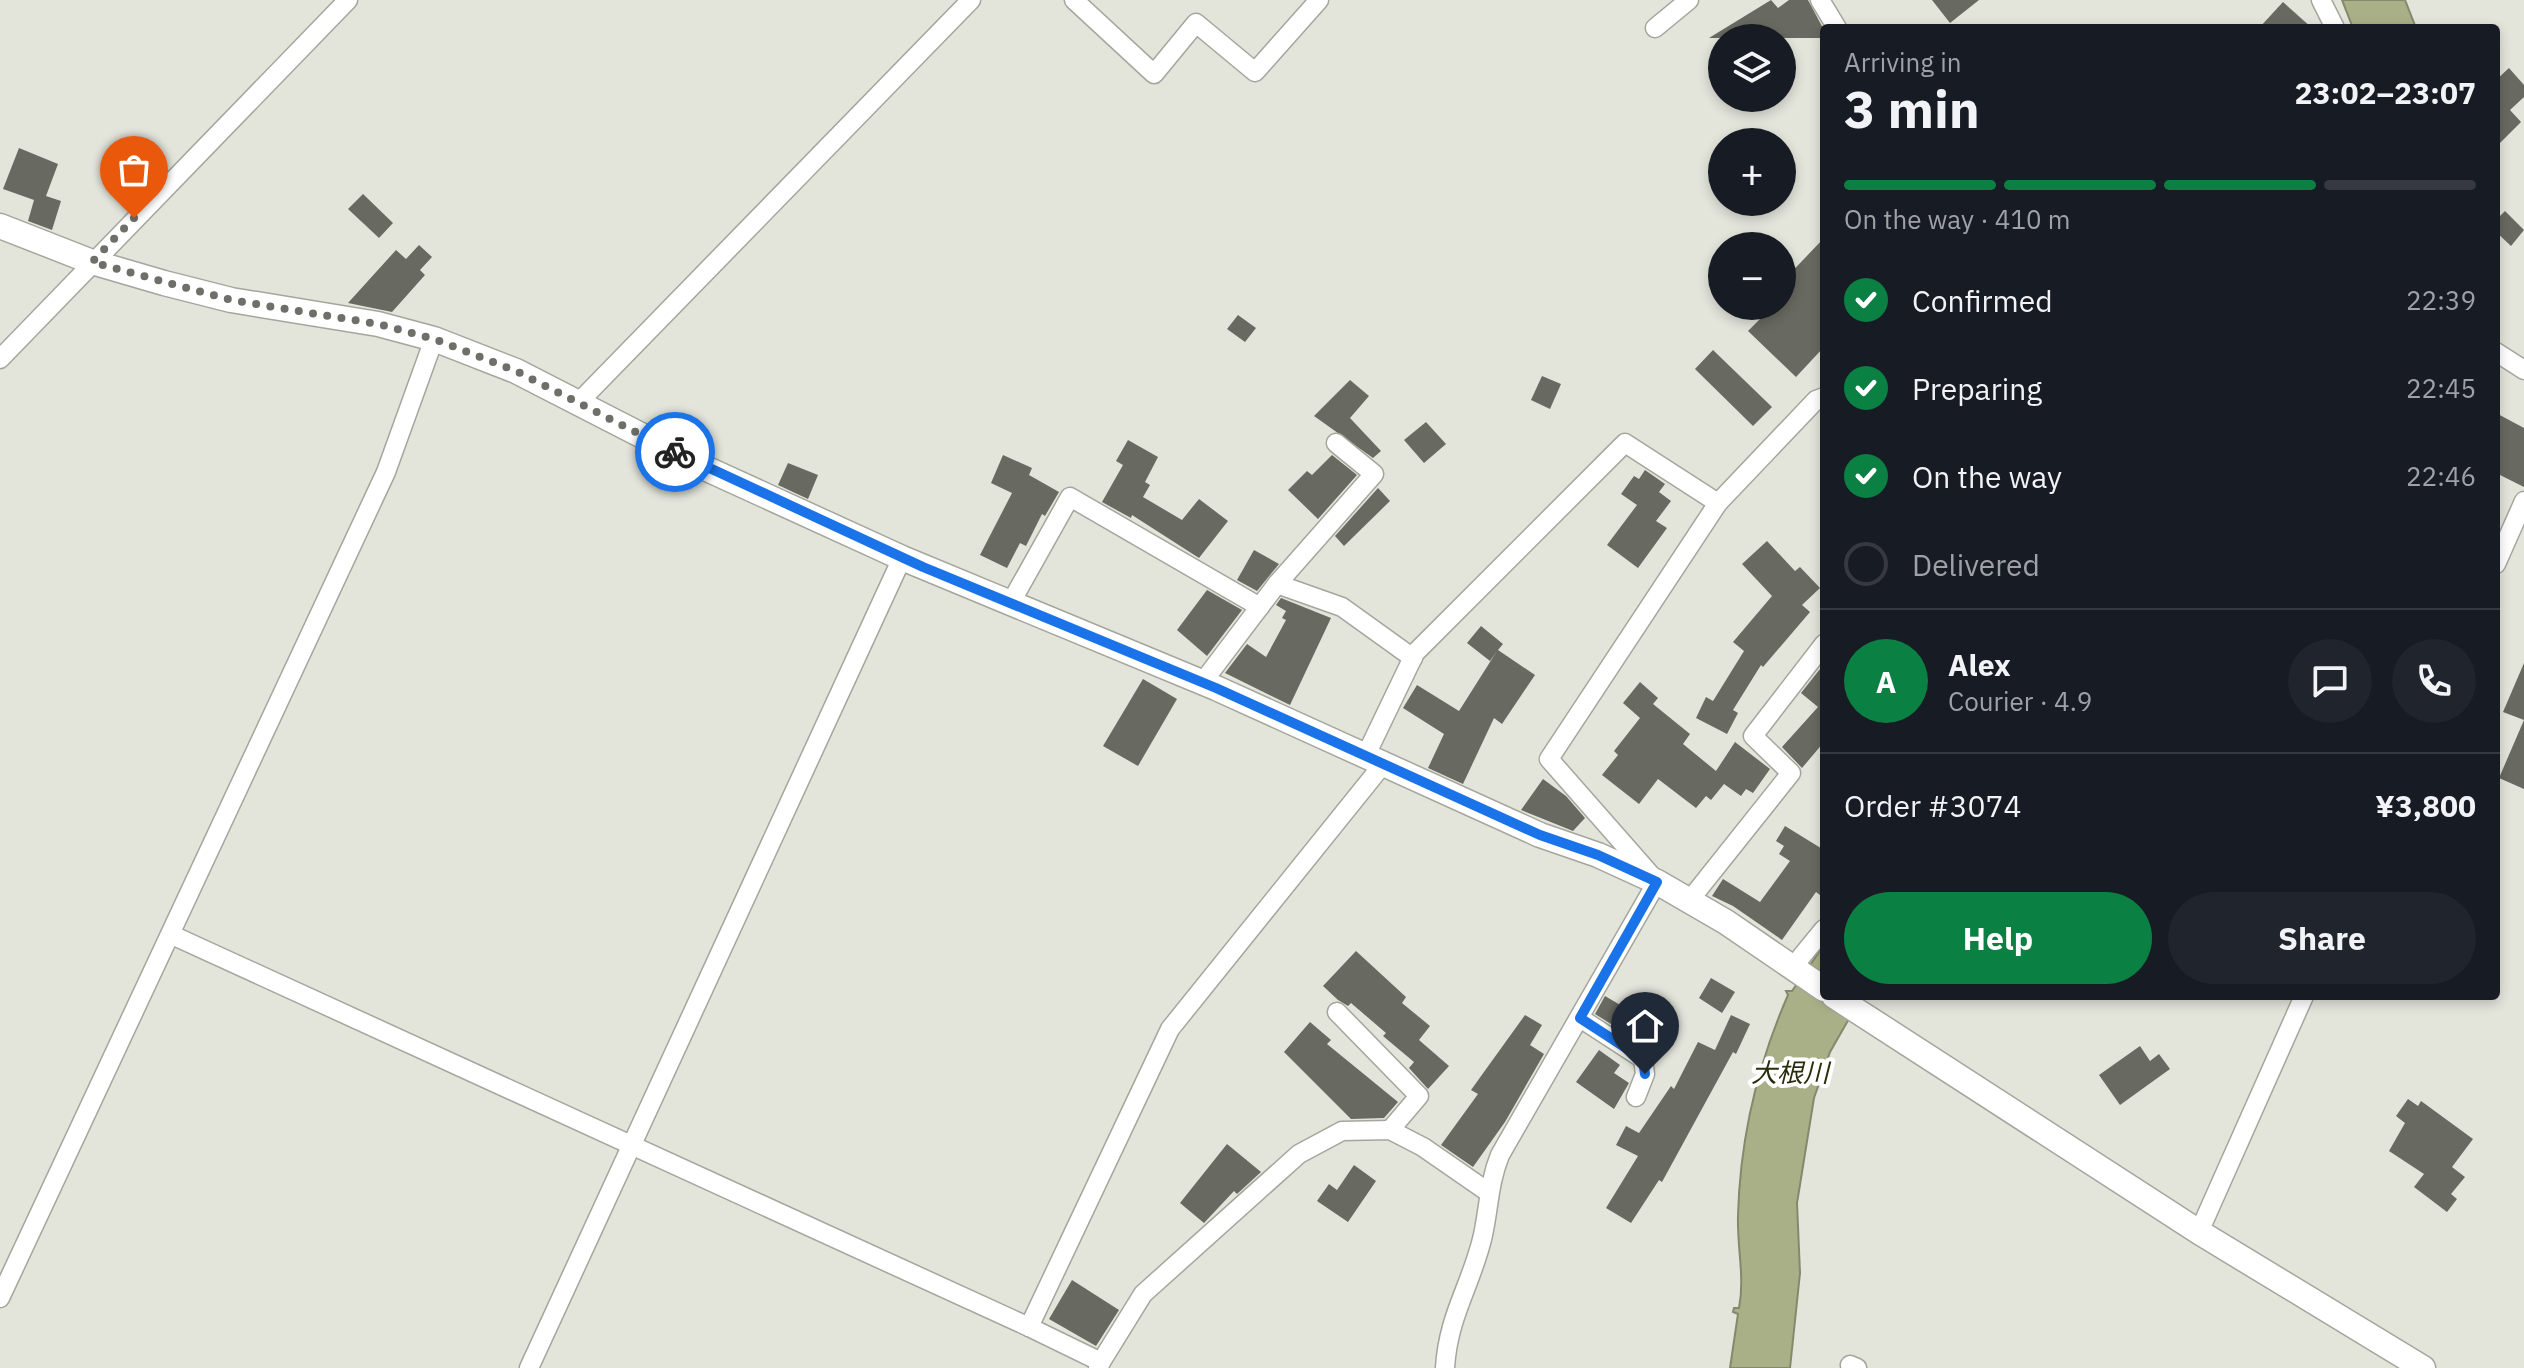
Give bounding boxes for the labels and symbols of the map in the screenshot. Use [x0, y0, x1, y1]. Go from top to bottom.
pin [100, 136, 168, 218]
courier [635, 412, 715, 492]
pin [1611, 992, 1679, 1074]
water label: 大根川 [1751, 1055, 1832, 1089]

